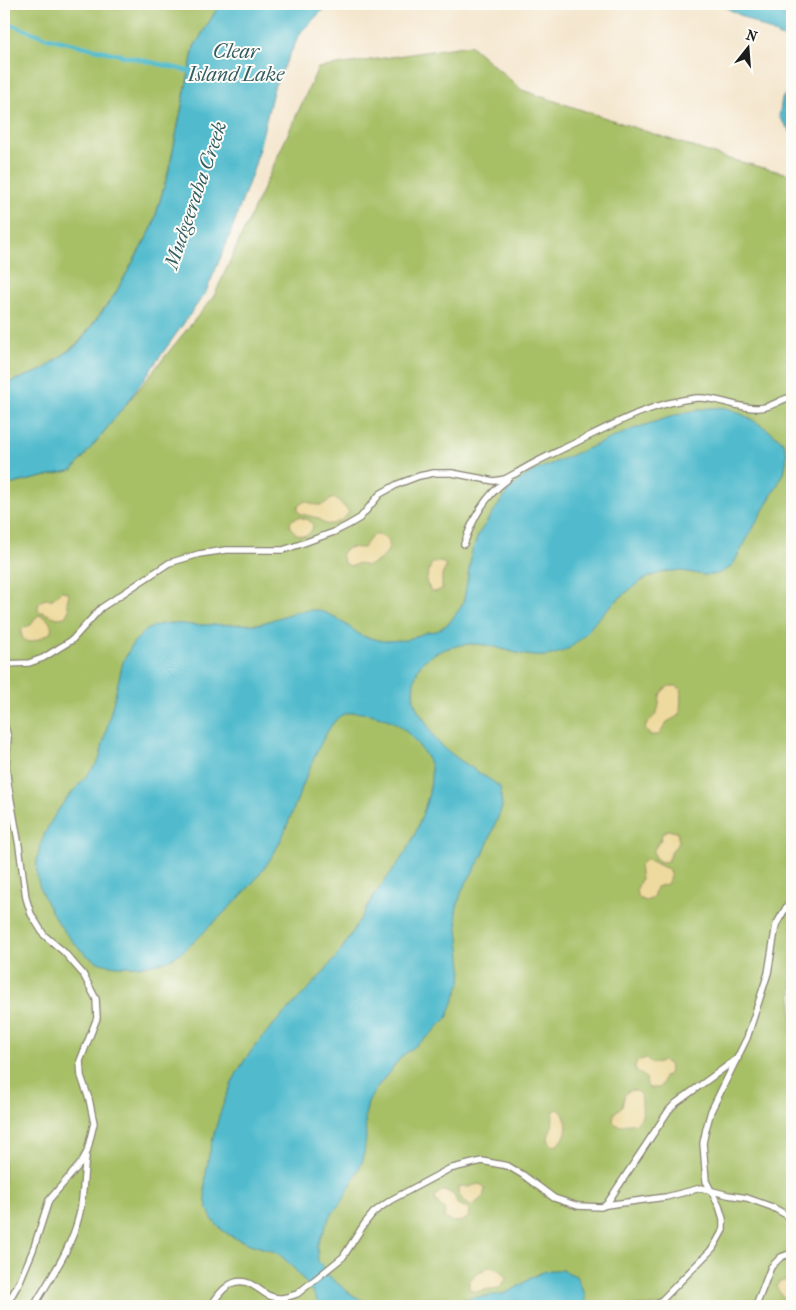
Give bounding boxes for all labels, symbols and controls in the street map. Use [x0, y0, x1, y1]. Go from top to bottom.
north arrow [724, 22, 774, 72]
text: N [744, 26, 760, 46]
water label: Clear Island Lake [187, 40, 285, 86]
water label: Mudgeeraba Creek [159, 118, 232, 274]

